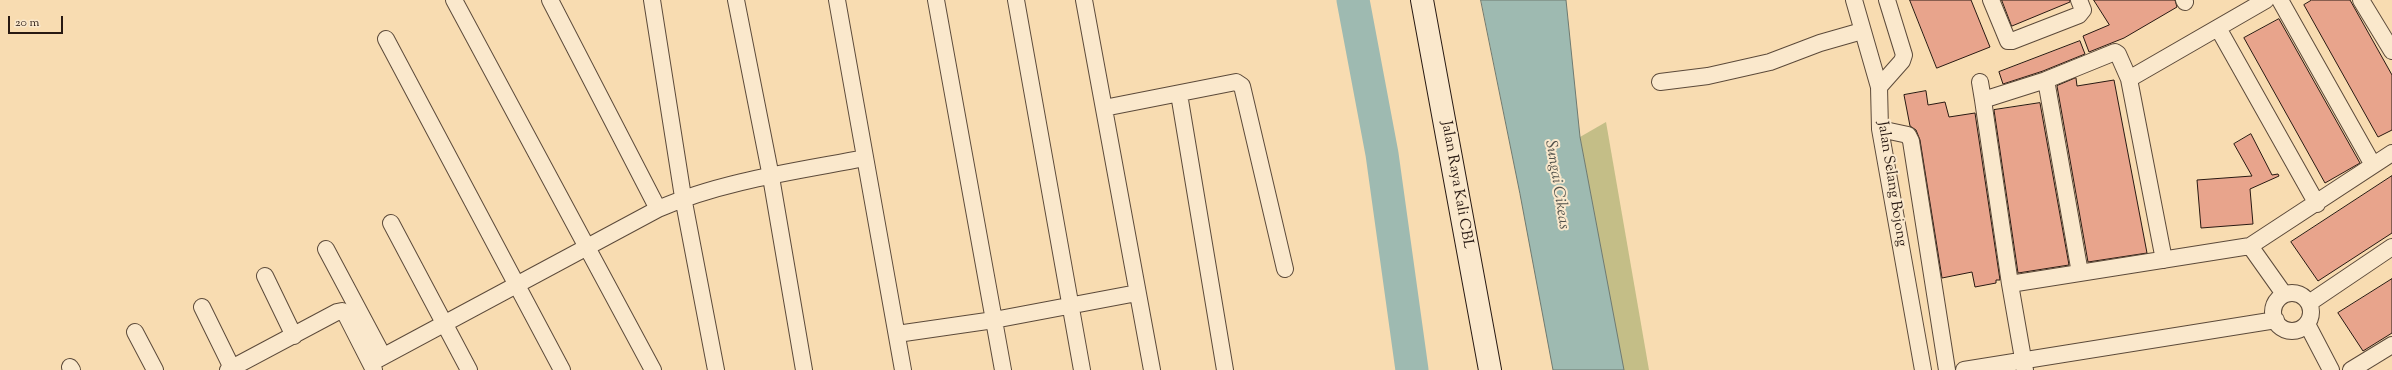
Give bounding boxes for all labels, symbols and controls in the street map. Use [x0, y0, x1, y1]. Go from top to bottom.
scale bar [10, 8, 65, 34]
text: 20 m [15, 14, 39, 32]
street label: Jalan Raya Kali CBL [1436, 120, 1476, 250]
street label: Jalan Selang Bojong [1872, 120, 1910, 248]
water label: Sungai Cikeas [1539, 139, 1573, 231]

